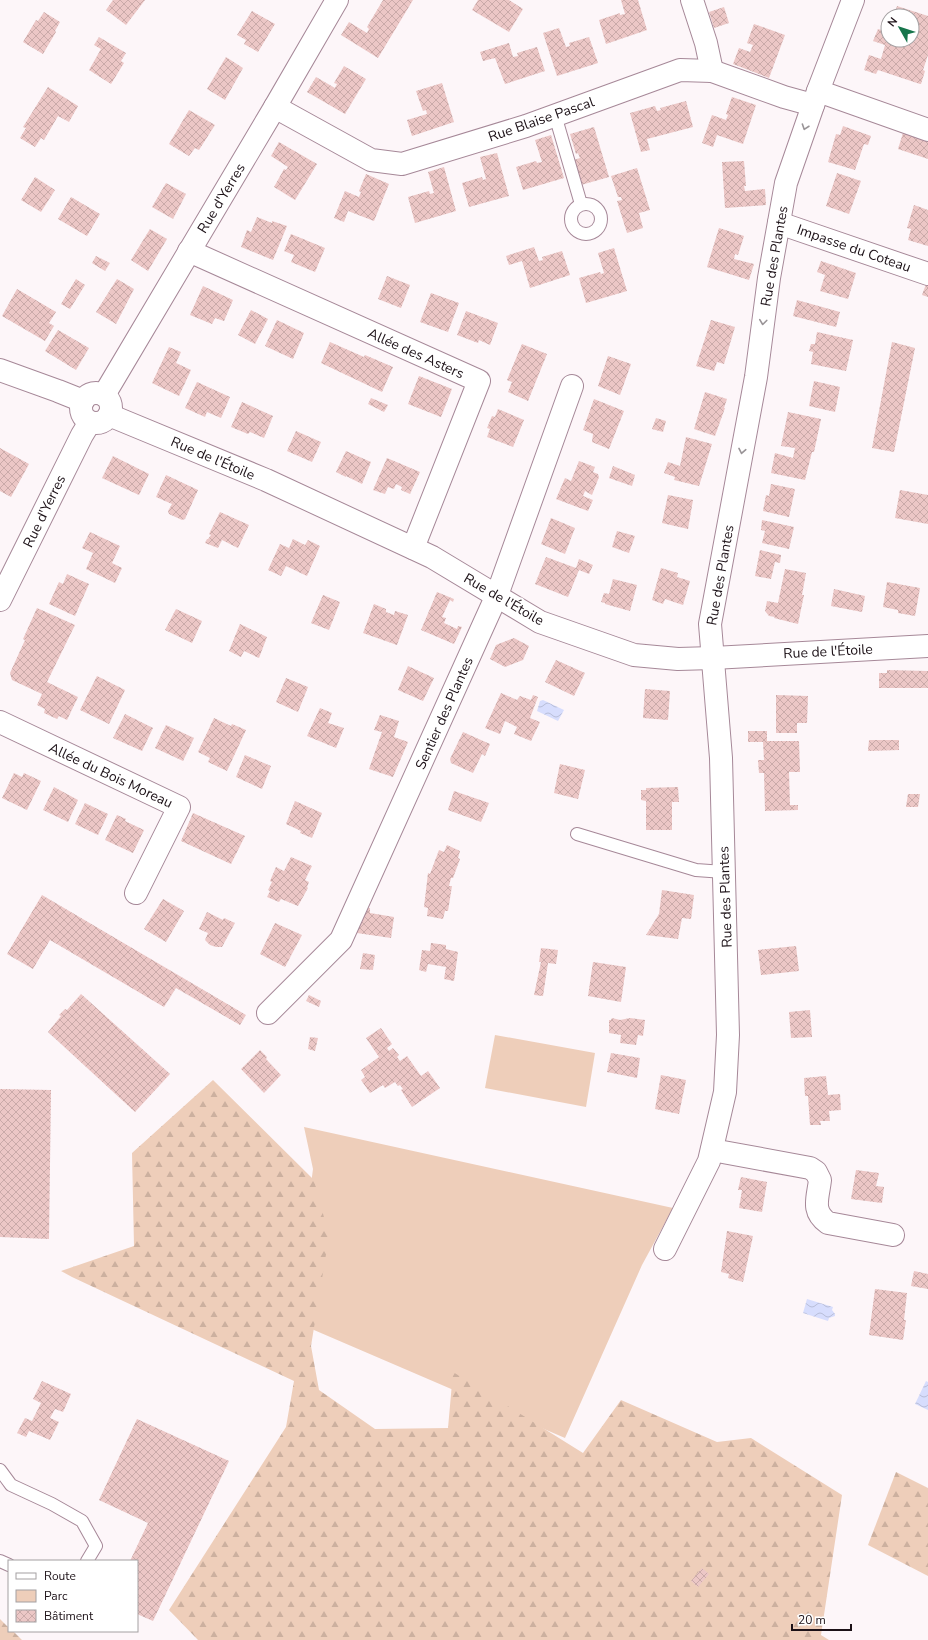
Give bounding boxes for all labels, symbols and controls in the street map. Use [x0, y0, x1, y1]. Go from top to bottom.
north arrow [880, 8, 920, 48]
text: N [884, 14, 901, 30]
street label: Rue Blaise Pascal [486, 92, 598, 147]
one-way arrow [802, 124, 810, 131]
street label: Rue d'Yerres [193, 160, 250, 237]
street label: Rue des Plantes [756, 204, 793, 308]
street label: Impasse du Coteau [794, 220, 913, 277]
one-way arrow [759, 319, 768, 325]
street label: Allée des Asters [365, 324, 467, 383]
street label: Rue de l'Étoile [168, 432, 258, 485]
one-way arrow [739, 447, 747, 454]
street label: Rue d'Yerres [19, 472, 70, 551]
street label: Rue des Plantes [702, 523, 739, 627]
street label: Rue de l'Étoile [460, 569, 547, 630]
street label: Rue de l'Étoile [783, 640, 873, 663]
street label: Sentier des Plantes [411, 654, 478, 773]
street label: Allée du Bois Moreau [46, 738, 176, 813]
street label: Rue des Plantes [714, 846, 737, 948]
legend [8, 1560, 138, 1632]
text: Route [44, 1568, 76, 1584]
text: Parc [44, 1588, 68, 1604]
scale bar [792, 1606, 851, 1632]
text: Bâtiment [44, 1608, 94, 1624]
text: 20 m [798, 1612, 826, 1628]

